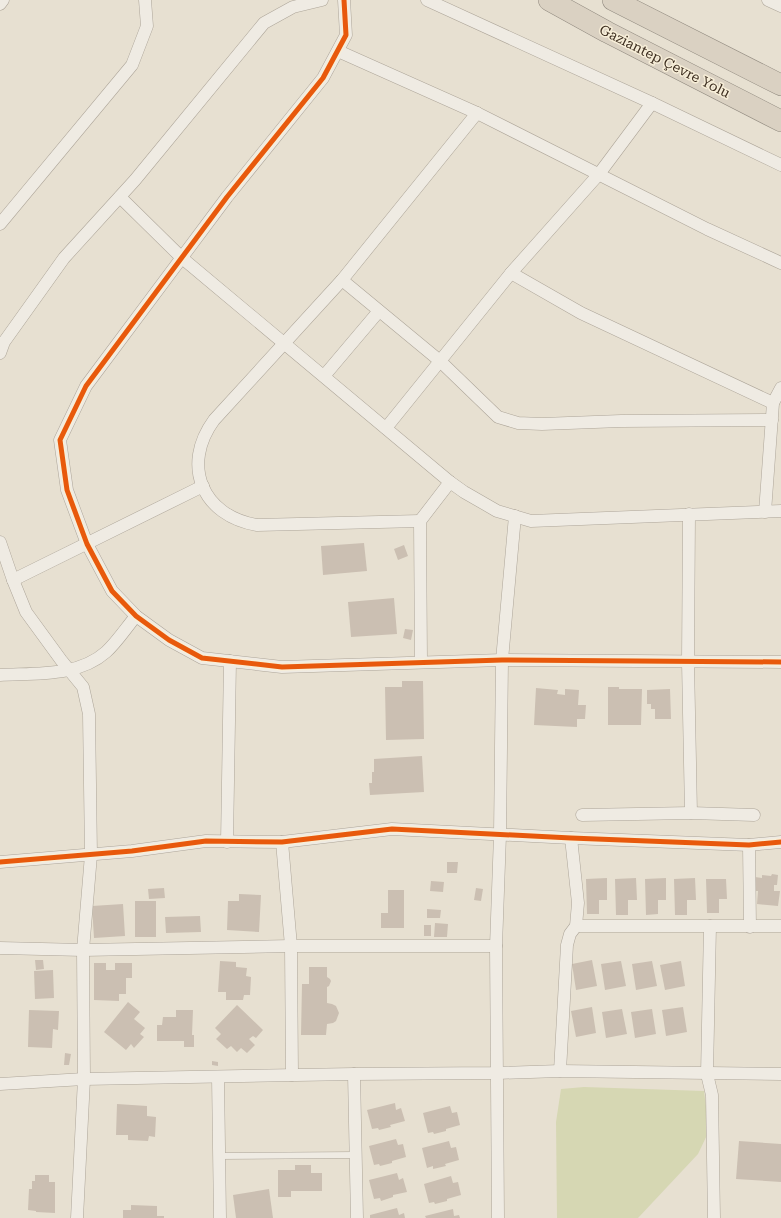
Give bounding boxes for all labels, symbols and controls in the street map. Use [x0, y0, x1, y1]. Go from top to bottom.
street label: Gaziantep Çevre Yolu [597, 21, 733, 101]

